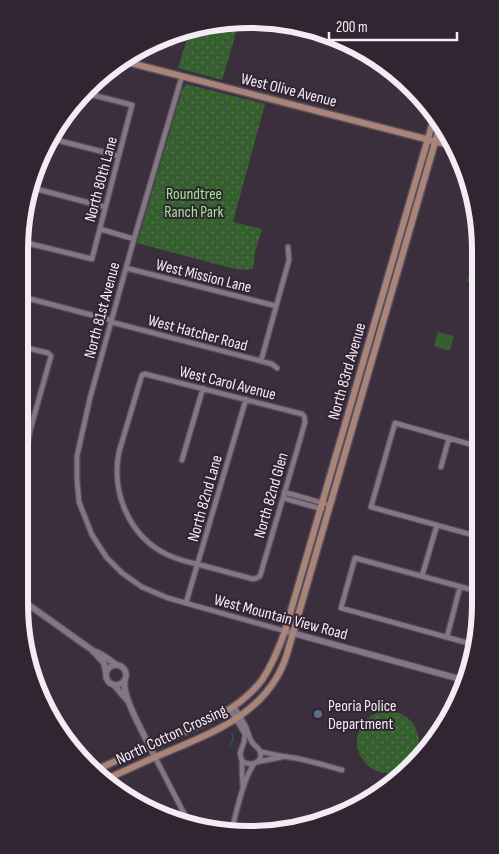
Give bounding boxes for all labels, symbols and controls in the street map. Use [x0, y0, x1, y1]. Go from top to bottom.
scale bar [329, 10, 456, 42]
text: 200 m [336, 18, 368, 37]
street label: West Olive Avenue [239, 69, 339, 112]
street label: North 80th Lane [81, 135, 122, 224]
park label: Roundtree Ranch Park [164, 185, 224, 222]
street label: West Mission Lane [154, 255, 253, 298]
street label: North 81st Avenue [80, 260, 124, 361]
street label: West Hatcher Road [146, 311, 249, 356]
street label: North 83rd Avenue [324, 321, 370, 422]
street label: West Carol Avenue [177, 362, 278, 405]
street label: North 82nd Glen [250, 450, 293, 540]
street label: North 82nd Lane [184, 453, 227, 544]
street label: West Mountain View Road [212, 590, 350, 644]
place label: Peoria Police Department [328, 697, 397, 734]
street label: North Cotton Crossing [113, 701, 230, 769]
marker: Peoria Police Department [312, 708, 324, 720]

